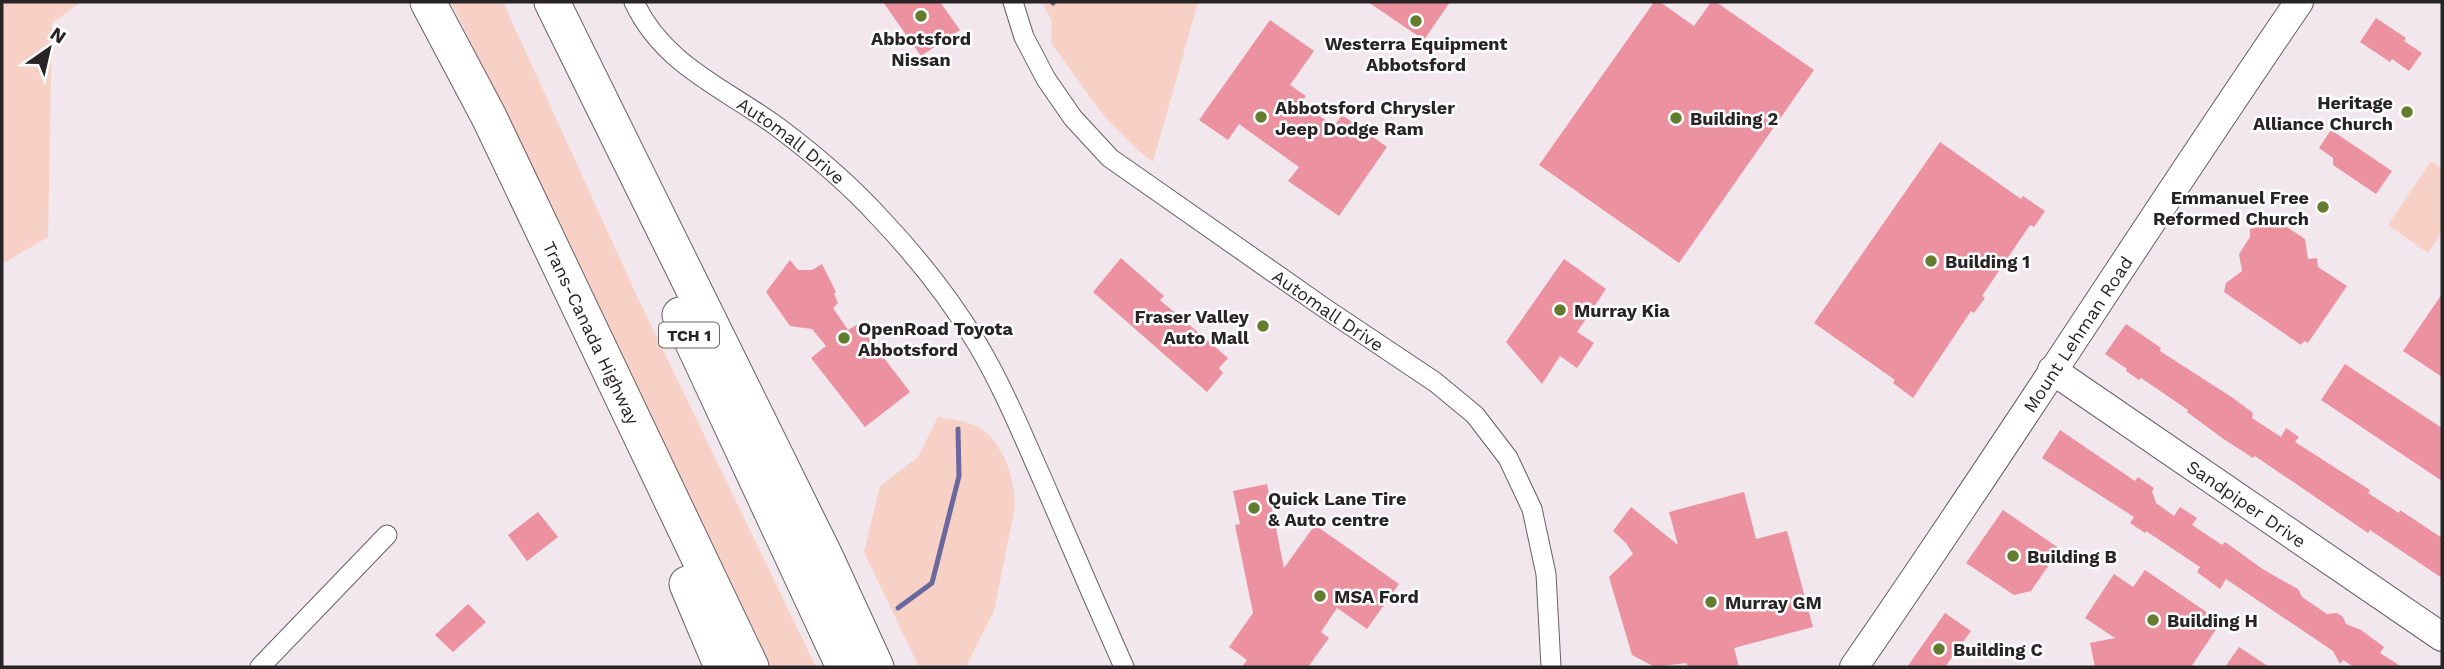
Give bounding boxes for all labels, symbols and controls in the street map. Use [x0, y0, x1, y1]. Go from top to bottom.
marker: Abbotsford Nissan [913, 8, 929, 24]
marker: Westerra Equipment Abbotsford [1408, 13, 1424, 29]
north arrow [14, 14, 84, 84]
text: N [46, 22, 70, 49]
place label: Abbotsford Nissan [871, 28, 971, 70]
place label: Westerra Equipment Abbotsford [1325, 33, 1507, 75]
street label: Automall Drive [734, 92, 849, 188]
place label: Heritage Alliance Church [2253, 92, 2393, 134]
place label: Abbotsford Chrysler Jeep Dodge Ram [1275, 97, 1455, 139]
marker: Heritage Alliance Church [2399, 104, 2415, 120]
place label: Building 2 [1690, 108, 1778, 129]
marker: Abbotsford Chrysler Jeep Dodge Ram [1253, 109, 1269, 125]
marker: Building 2 [1668, 110, 1684, 126]
place label: Emmanuel Free Reformed Church [2153, 187, 2309, 229]
marker: Emmanuel Free Reformed Church [2315, 199, 2331, 215]
street label: Trans-Canada Highway [539, 238, 645, 428]
place label: Building 1 [1945, 251, 2030, 272]
street label: Mount Lehman Road [2018, 252, 2136, 416]
marker: Building 1 [1923, 253, 1939, 269]
street label: Automall Drive [1269, 265, 1388, 355]
place label: Murray Kia [1574, 300, 1670, 321]
marker: Murray Kia [1552, 302, 1568, 318]
place label: Fraser Valley Auto Mall [1135, 306, 1250, 348]
place label: OpenRoad Toyota Abbotsford [858, 318, 1014, 360]
marker: Fraser Valley Auto Mall [1255, 318, 1271, 334]
road number: TCH 1 [659, 322, 719, 348]
marker: OpenRoad Toyota Abbotsford [836, 330, 852, 346]
street label: Sandpiper Drive [2183, 455, 2310, 551]
place label: Quick Lane Tire & Auto centre [1268, 488, 1406, 530]
marker: Quick Lane Tire & Auto centre [1246, 500, 1262, 516]
place label: Building B [2027, 546, 2117, 567]
marker: Building B [2005, 548, 2021, 564]
place label: MSA Ford [1334, 586, 1419, 607]
marker: MSA Ford [1312, 588, 1328, 604]
place label: Murray GM [1725, 592, 1822, 613]
marker: Murray GM [1703, 594, 1719, 610]
place label: Building H [2167, 610, 2258, 631]
marker: Building H [2145, 612, 2161, 628]
place label: Building C [1953, 639, 2043, 660]
marker: Building C [1931, 641, 1947, 657]

